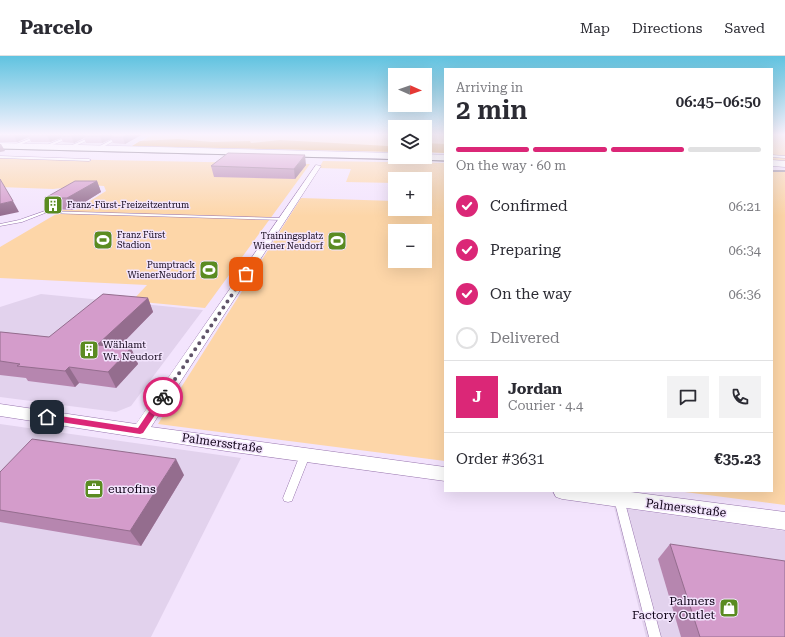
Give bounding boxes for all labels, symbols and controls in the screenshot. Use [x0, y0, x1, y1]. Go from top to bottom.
text: Parcelo [20, 16, 93, 39]
text: Map [580, 20, 610, 36]
text: Directions [632, 20, 702, 36]
text: Saved [724, 20, 765, 36]
north arrow [388, 68, 432, 112]
map controls [388, 68, 432, 268]
text: Arriving in [456, 80, 523, 95]
text: 06:45–06:50 [676, 93, 761, 111]
text: 2 min [456, 95, 528, 125]
button: layers [388, 120, 432, 164]
text: On the way · 60 m [456, 158, 566, 173]
button: + [388, 172, 432, 216]
building icon: Franz-Fürst-Freizeitzentrum [42, 194, 64, 216]
icon: check [456, 195, 478, 217]
text: Confirmed [490, 197, 568, 215]
text: 06:21 [729, 199, 761, 214]
place label: Franz-Fürst-Freizeitzentrum [67, 200, 189, 210]
button: − [388, 224, 432, 268]
sports icon: Franz Fürst Stadion [92, 229, 114, 251]
place label: Franz Fürst Stadion [117, 230, 166, 250]
sports icon: Trainingsplatz Wiener Neudorf [326, 230, 348, 252]
place label: Trainingsplatz Wiener Neudorf [253, 231, 324, 251]
icon: check [456, 239, 478, 261]
text: Preparing [490, 241, 561, 259]
text: 06:34 [729, 243, 761, 258]
pin [229, 257, 263, 291]
sports icon: Pumptrack WienerNeudorf [198, 259, 220, 281]
place label: Pumptrack WienerNeudorf [127, 260, 196, 280]
icon: bag [235, 263, 257, 285]
icon: check [456, 283, 478, 305]
text: On the way [490, 285, 572, 303]
text: 06:36 [729, 287, 761, 302]
text: Delivered [490, 329, 560, 347]
building icon: Wählamt Wr. Neudorf [78, 339, 100, 361]
place label: Wählamt Wr. Neudorf [103, 339, 163, 362]
button: chat [667, 376, 709, 418]
button: phone [719, 376, 761, 418]
courier [143, 377, 183, 417]
text: Jordan [508, 380, 562, 398]
icon: bike [152, 386, 174, 408]
text: J [472, 388, 482, 406]
text: Courier · 4.4 [508, 398, 583, 413]
pin [30, 400, 64, 434]
icon: home [36, 406, 58, 428]
street label: Palmersstraße [181, 430, 264, 456]
text: Order #3631 [456, 450, 545, 468]
text: €35.23 [714, 450, 761, 468]
office icon: eurofins [83, 478, 105, 500]
place label: eurofins [108, 482, 156, 496]
street label: Palmersstraße [645, 496, 728, 520]
place label: Palmers Factory Outlet [632, 594, 716, 622]
shop icon: Palmers Factory Outlet [718, 597, 740, 619]

